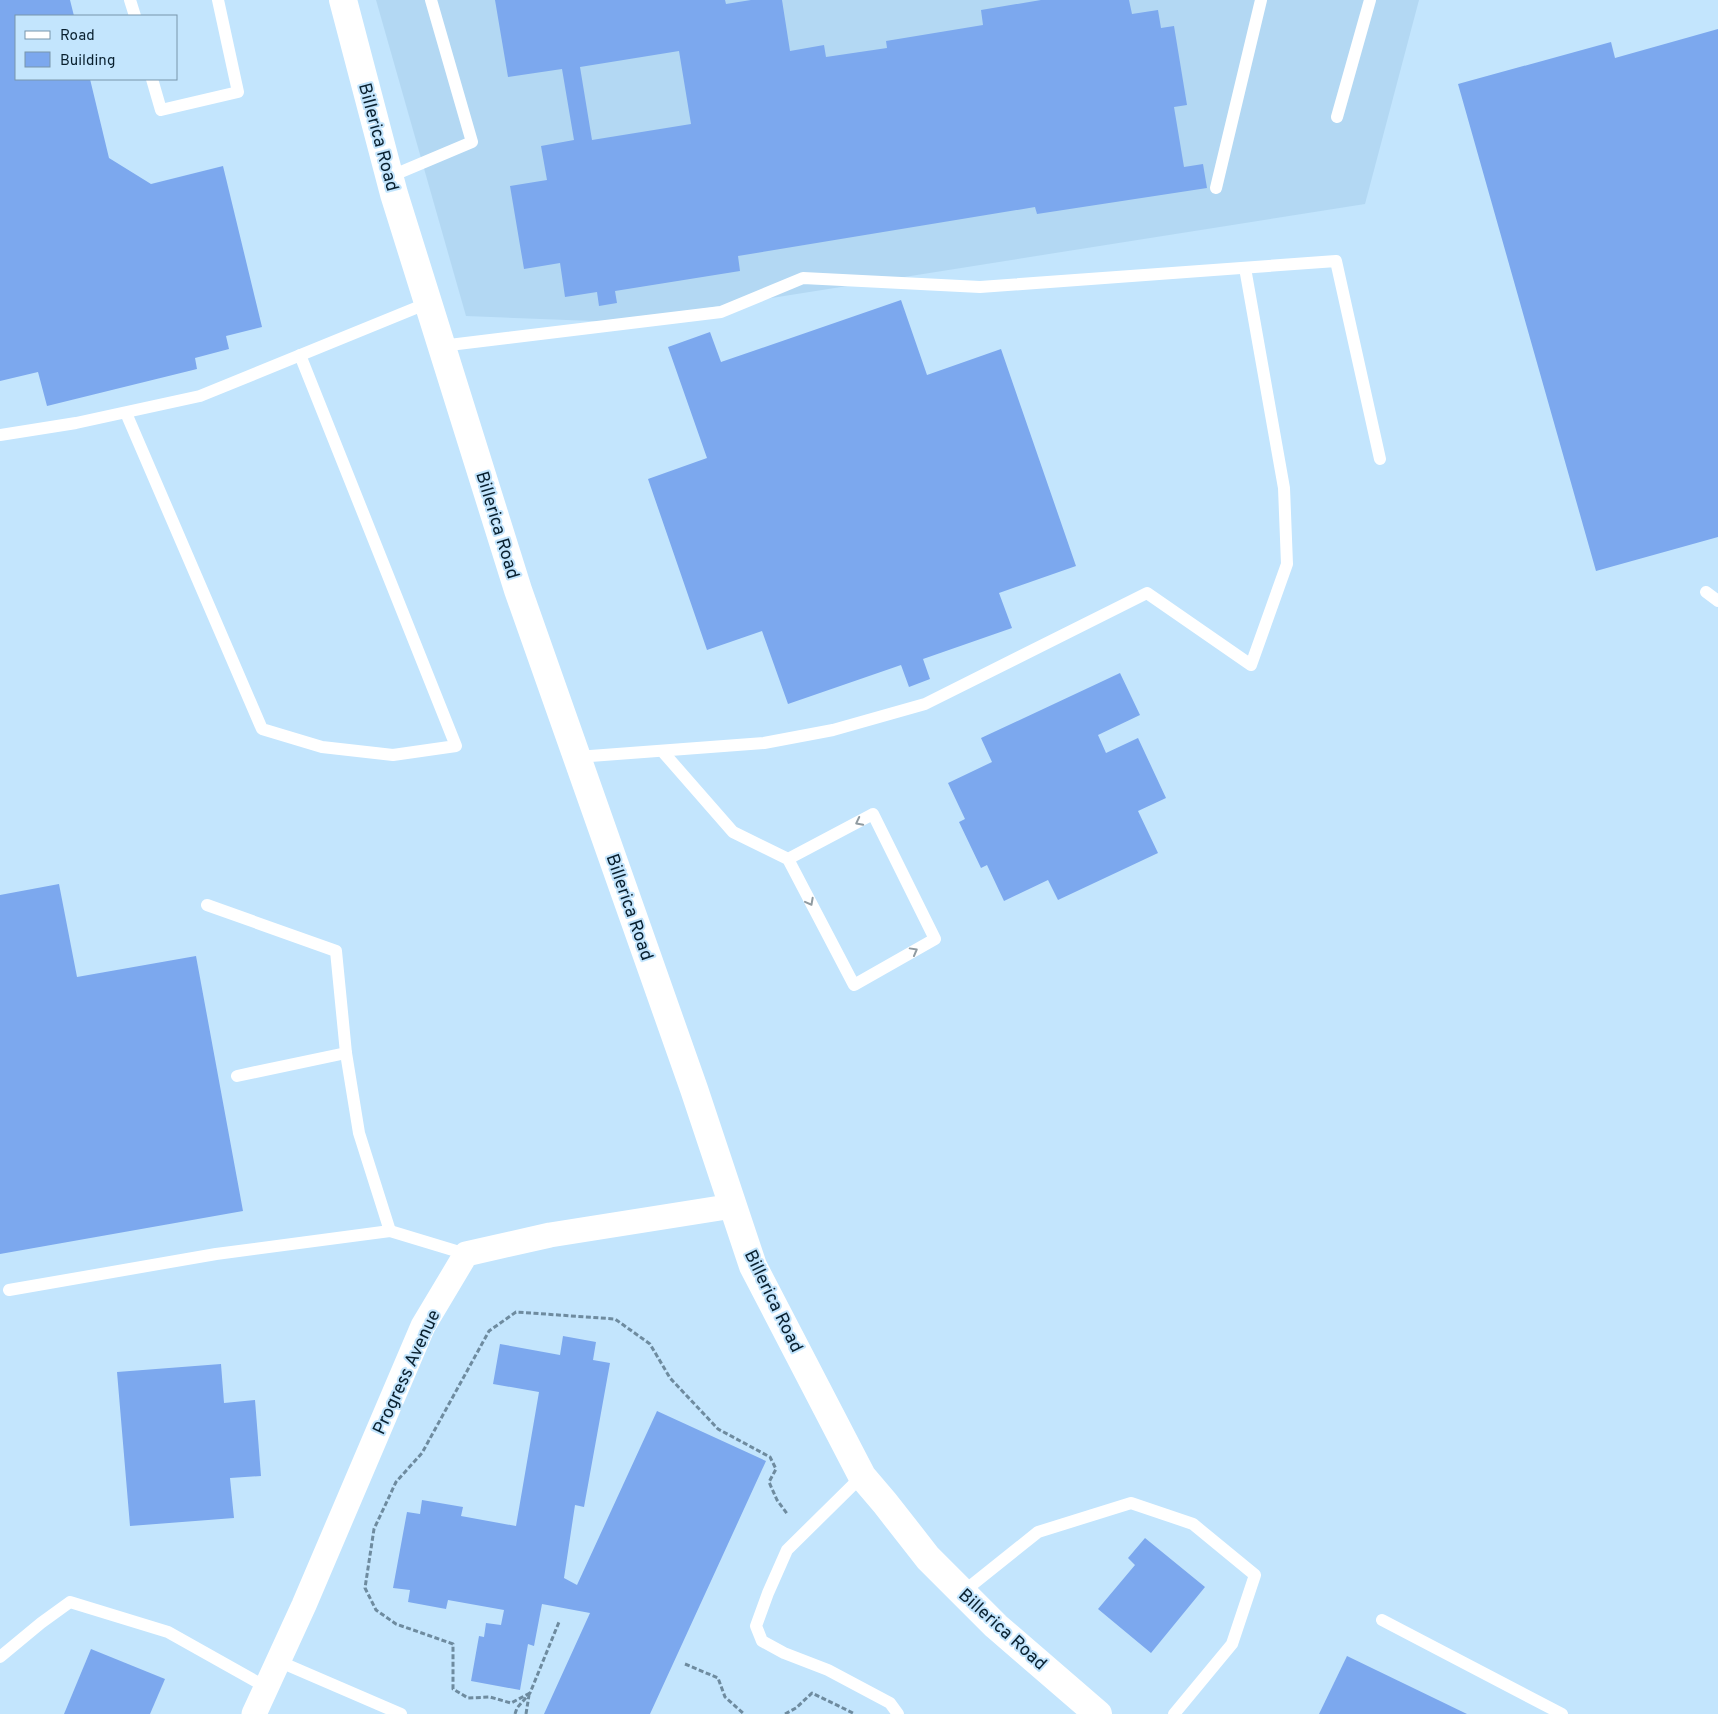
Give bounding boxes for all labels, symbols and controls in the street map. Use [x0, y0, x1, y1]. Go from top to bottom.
legend [15, 15, 178, 80]
text: Road [60, 27, 95, 46]
text: Building [60, 52, 115, 71]
street label: Billerica Road [352, 81, 403, 194]
street label: Billerica Road [469, 469, 524, 582]
one-way arrow [855, 816, 864, 826]
street label: Billerica Road [600, 851, 658, 964]
one-way arrow [804, 897, 814, 906]
one-way arrow [909, 947, 918, 957]
street label: Billerica Road [738, 1247, 807, 1357]
street label: Progress Avenue [368, 1307, 446, 1439]
street label: Billerica Road [953, 1584, 1051, 1676]

